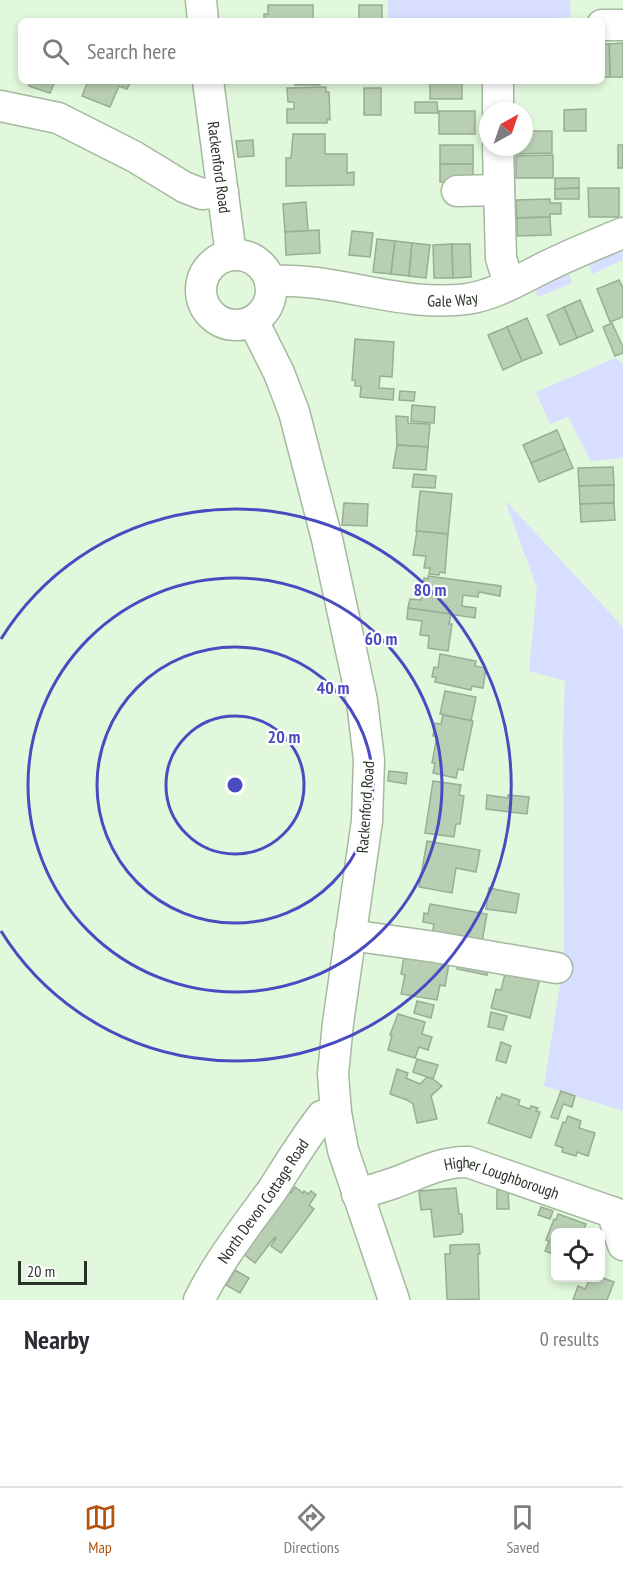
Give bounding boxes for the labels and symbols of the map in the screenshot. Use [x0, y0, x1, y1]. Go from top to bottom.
north arrow [479, 102, 533, 156]
street label: Rackenford Road [203, 120, 235, 214]
street label: Gale Way [427, 287, 480, 311]
text: 80 m [414, 578, 446, 601]
text: 60 m [365, 627, 397, 650]
text: 40 m [317, 676, 349, 699]
text: 20 m [268, 725, 300, 748]
street label: Rackenford Road [352, 760, 378, 854]
centre of rings [225, 775, 245, 795]
street label: North Devon Cottage Road [213, 1135, 313, 1267]
street label: Higher Loughborough [442, 1152, 562, 1203]
scale bar [18, 1258, 87, 1286]

